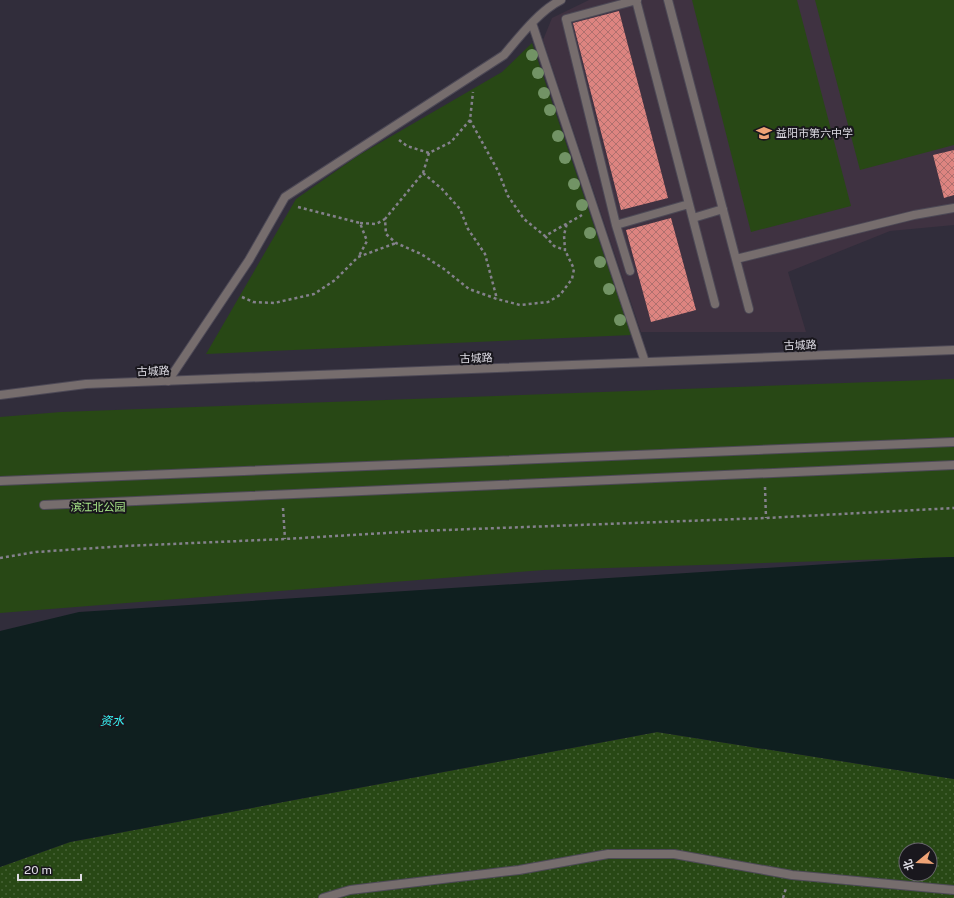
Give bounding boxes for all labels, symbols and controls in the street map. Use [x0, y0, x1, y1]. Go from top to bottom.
school or university icon: 益阳市第六中学 [755, 124, 773, 142]
place label: 益阳市第六中学 [776, 127, 853, 139]
street label: 古城路 [783, 338, 817, 352]
street label: 古城路 [459, 351, 493, 365]
street label: 古城路 [136, 364, 170, 378]
park label: 滨江北公园 [71, 501, 126, 513]
water label: 资水 [100, 714, 125, 728]
north arrow [898, 842, 938, 882]
scale bar [18, 856, 81, 882]
text: 北 [901, 858, 916, 872]
text: 20 m [24, 863, 52, 877]

